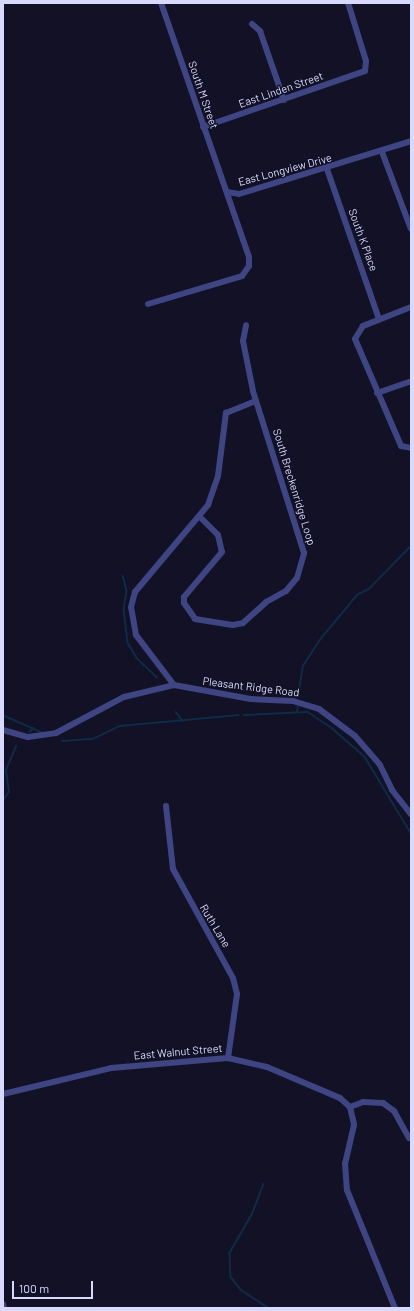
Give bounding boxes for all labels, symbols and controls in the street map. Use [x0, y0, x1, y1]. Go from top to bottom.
street label: South M Street [185, 60, 221, 130]
street label: East Linden Street [237, 69, 325, 111]
street label: East Longview Drive [237, 151, 333, 189]
street label: South K Place [346, 207, 380, 273]
street label: South Breckenridge Loop [270, 427, 318, 547]
street label: Pleasant Ridge Road [202, 675, 300, 699]
street label: Ruth Lane [197, 902, 233, 950]
street label: East Walnut Street [133, 1042, 223, 1062]
scale bar [14, 1273, 95, 1299]
text: 100 m [19, 1281, 49, 1295]

